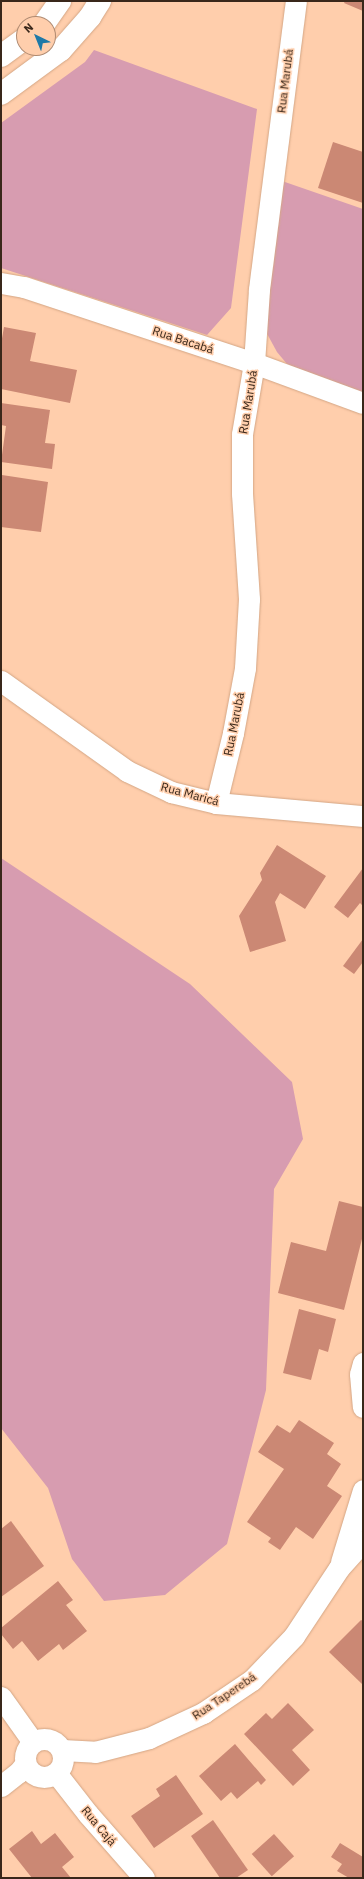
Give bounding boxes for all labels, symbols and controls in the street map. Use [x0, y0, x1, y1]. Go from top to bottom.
north arrow [16, 16, 56, 56]
text: N [21, 20, 36, 36]
street label: Rua Marubá [274, 48, 296, 114]
street label: Rua Bacabá [150, 323, 216, 357]
street label: Rua Marubá [236, 369, 260, 435]
street label: Rua Marubá [221, 691, 247, 757]
street label: Rua Maricá [159, 779, 221, 809]
street label: Rua Taperebá [189, 1669, 259, 1723]
street label: Rua Cajá [78, 1803, 120, 1849]

